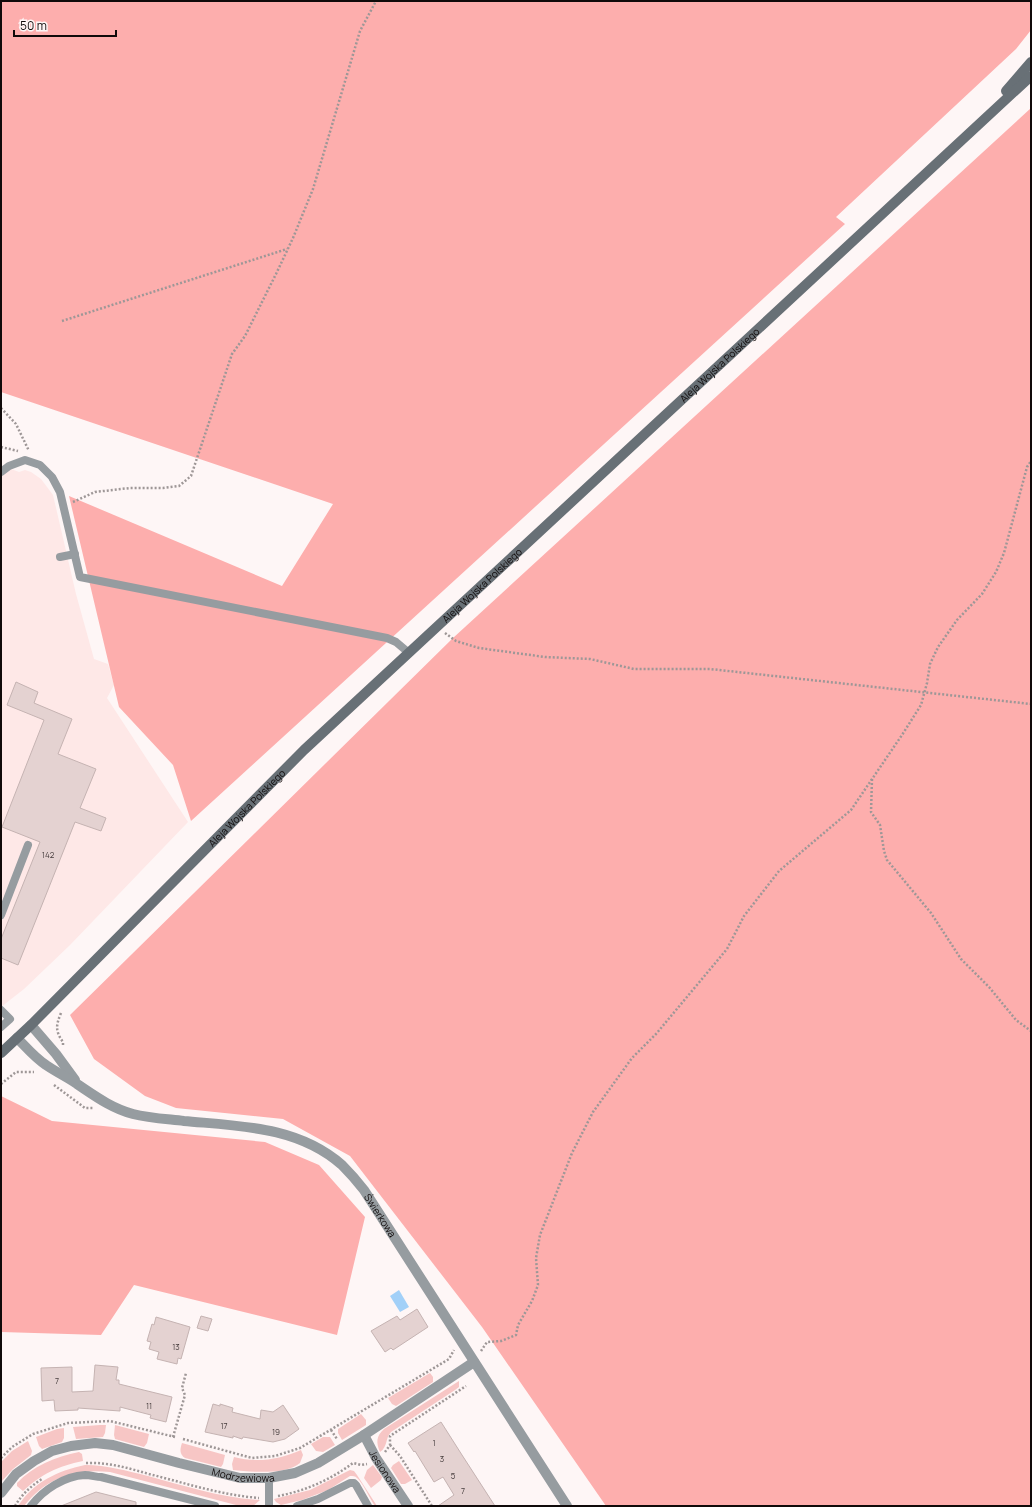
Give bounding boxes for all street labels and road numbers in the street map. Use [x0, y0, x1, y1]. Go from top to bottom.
street label: Aleja Wojska Polskiego [676, 324, 762, 405]
street label: Aleja Wojska Polskiego [439, 545, 525, 626]
street label: Aleja Wojska Polskiego [205, 766, 288, 850]
street label: Świerkowa [361, 1191, 399, 1240]
street label: Jesionowa [366, 1447, 404, 1495]
street label: Modrzewiowa [210, 1464, 276, 1485]

